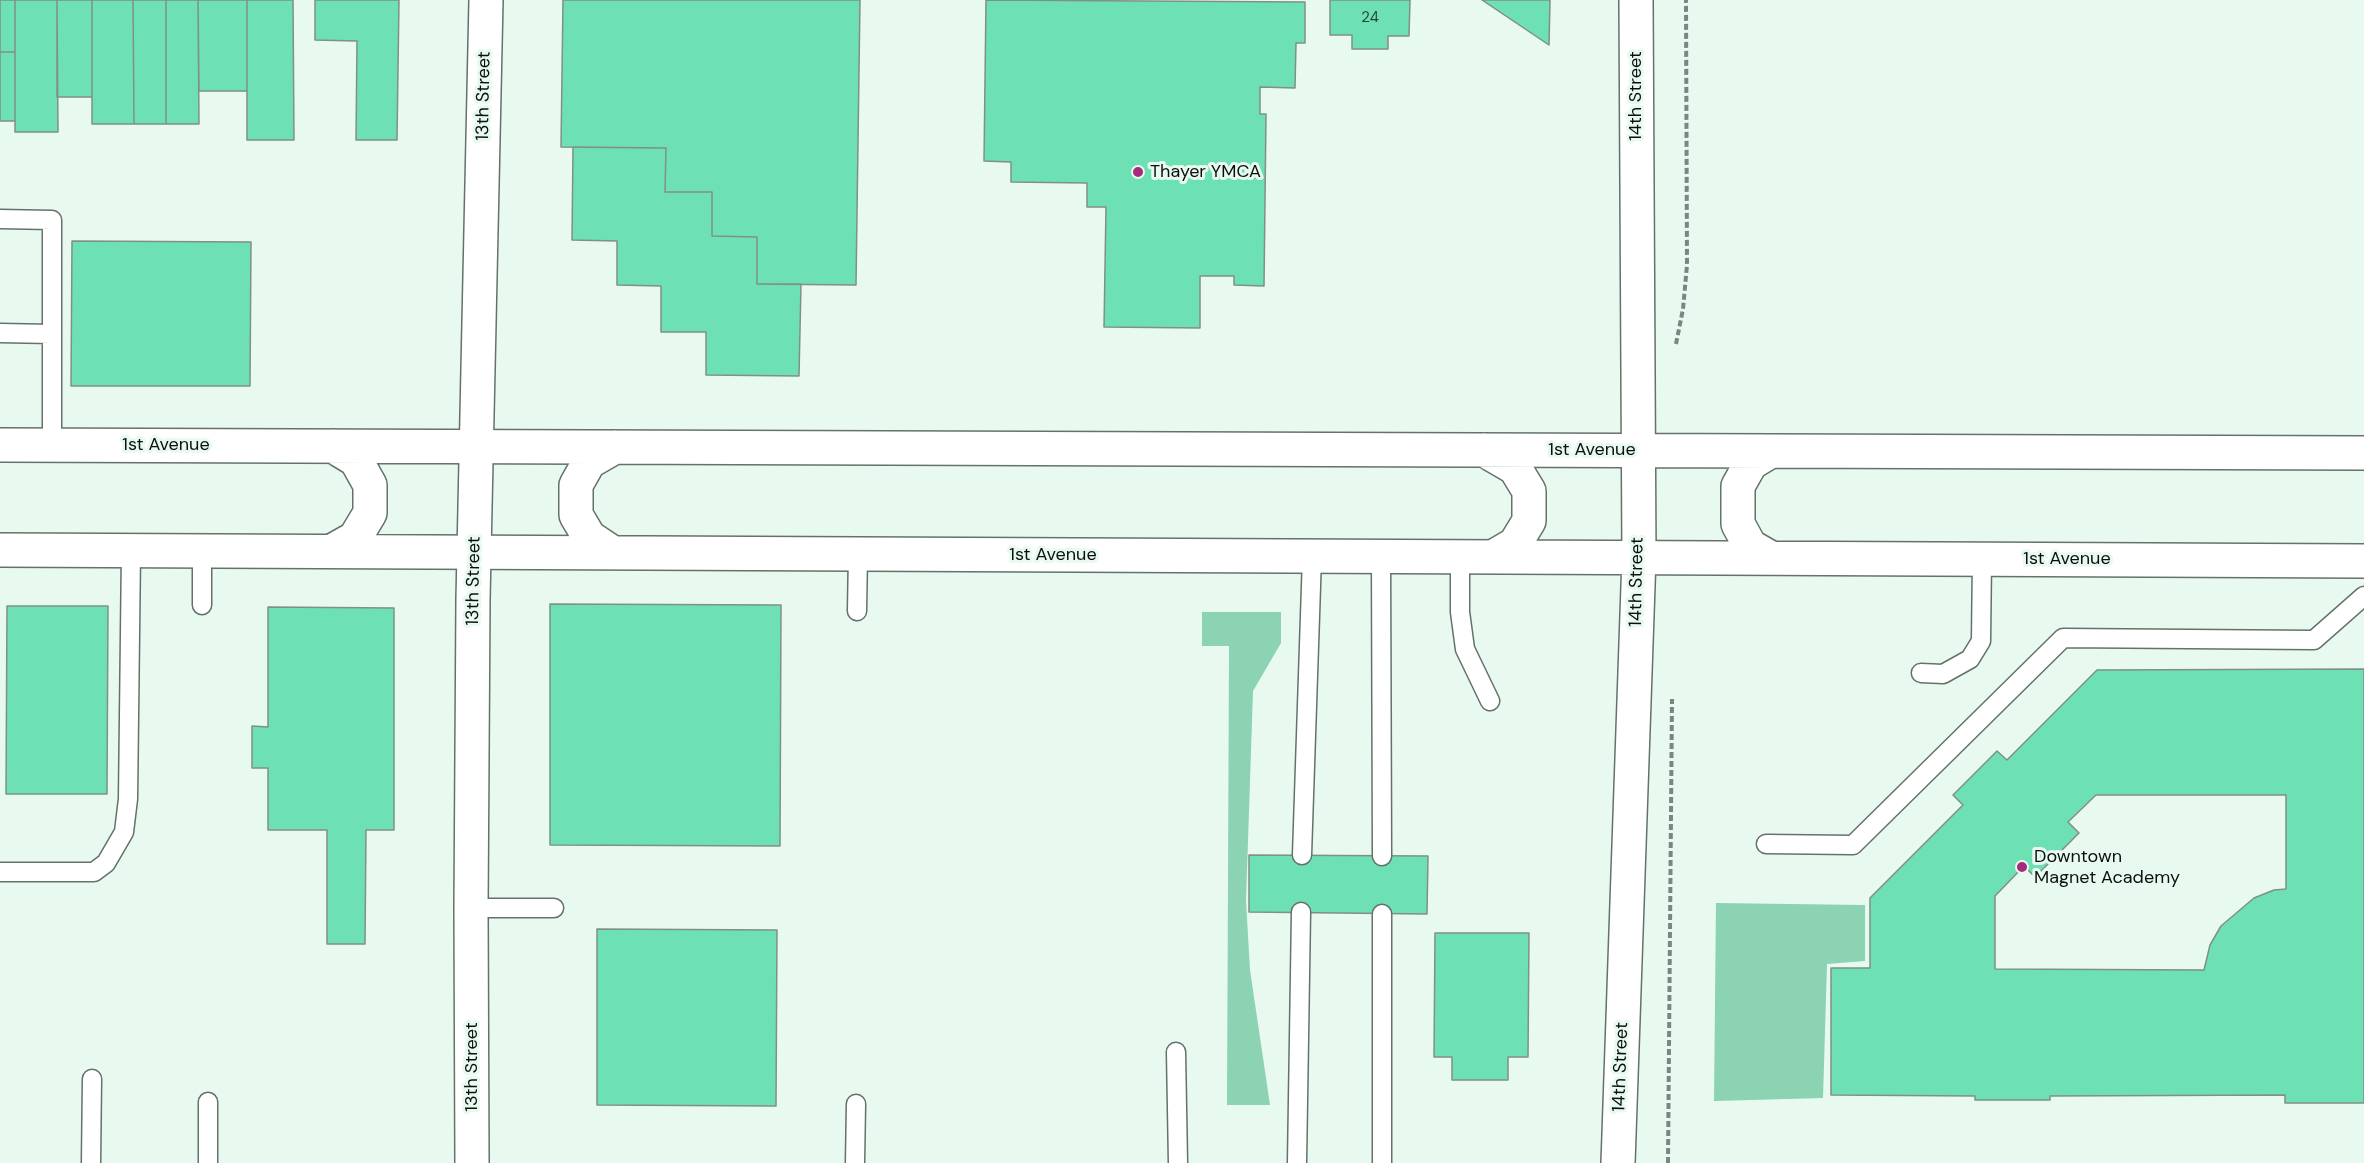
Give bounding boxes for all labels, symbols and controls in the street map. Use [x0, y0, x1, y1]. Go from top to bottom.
house number: 24 [1361, 9, 1379, 27]
street label: 13th Street [472, 51, 496, 141]
street label: 14th Street [1625, 51, 1647, 141]
place label: Thayer YMCA [1150, 161, 1261, 183]
marker: Thayer YMCA [1131, 165, 1145, 179]
street label: 1st Avenue [122, 434, 210, 456]
street label: 1st Avenue [1548, 439, 1636, 461]
street label: 13th Street [462, 536, 486, 626]
street label: 14th Street [1625, 537, 1649, 627]
street label: 1st Avenue [1009, 544, 1097, 566]
street label: 1st Avenue [2023, 548, 2111, 570]
place label: Downtown Magnet Academy [2034, 846, 2180, 888]
marker: Downtown Magnet Academy [2015, 860, 2029, 874]
street label: 13th Street [461, 1022, 483, 1112]
street label: 14th Street [1609, 1022, 1633, 1112]

